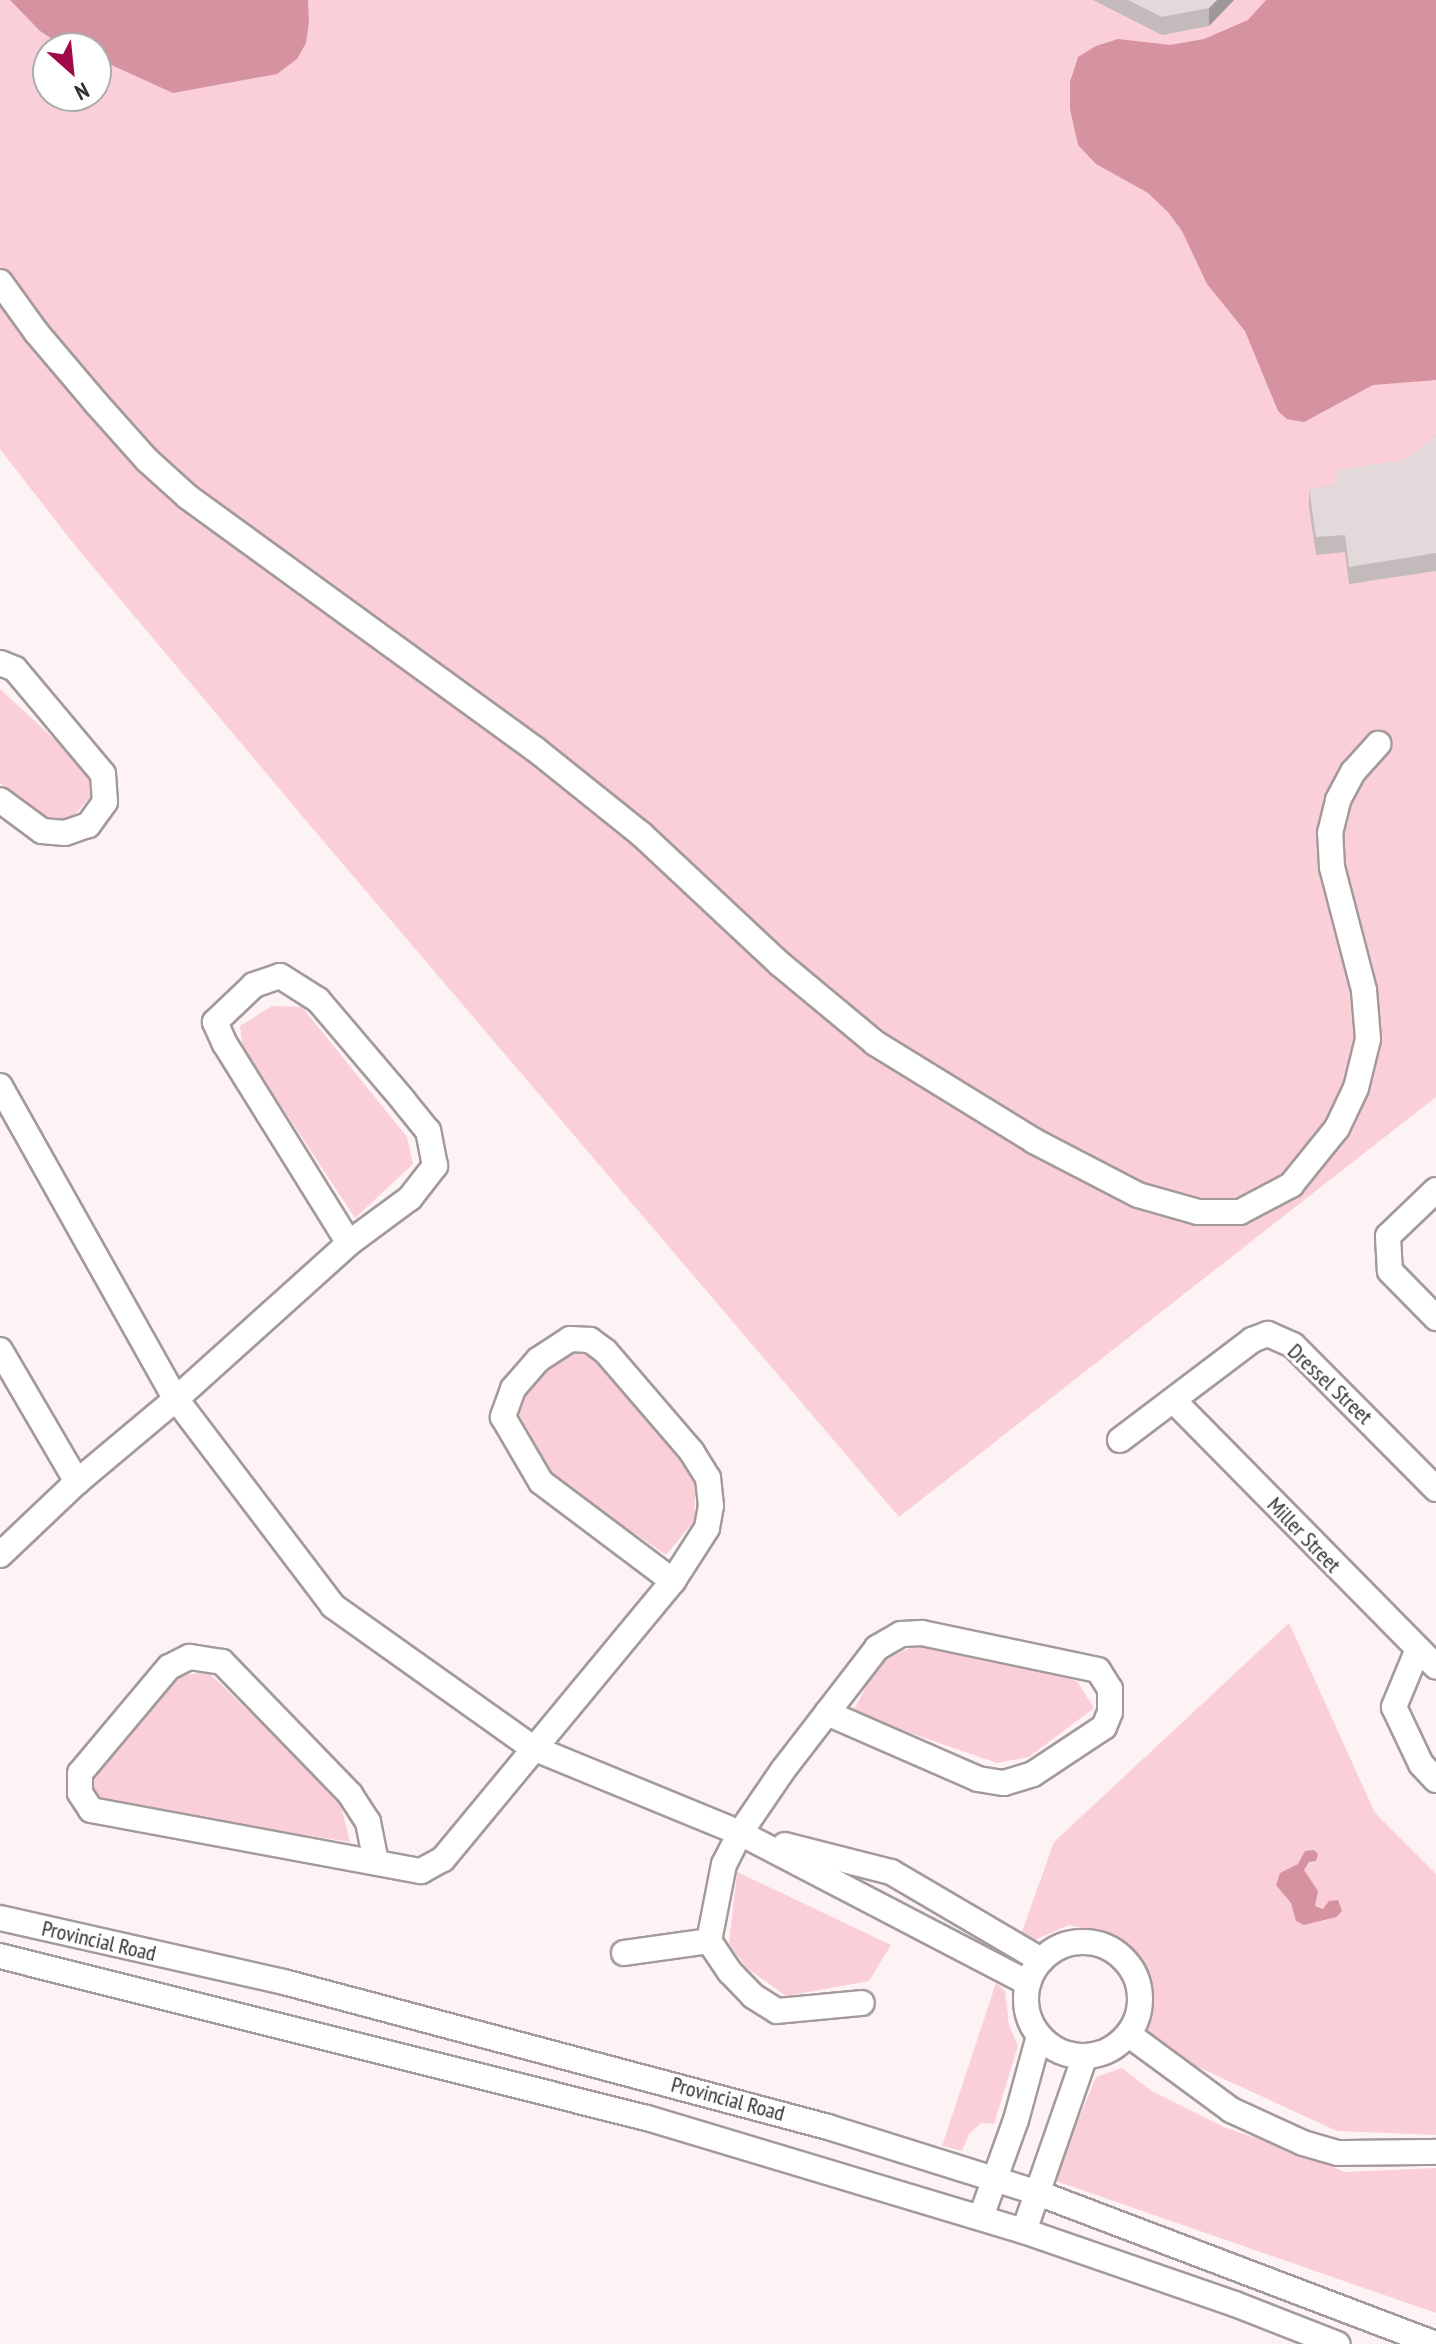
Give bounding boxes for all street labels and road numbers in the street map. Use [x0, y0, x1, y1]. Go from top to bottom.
street label: Dressel Street [1282, 1338, 1378, 1430]
street label: Miller Street [1262, 1492, 1346, 1578]
street label: Provincial Road [39, 1915, 159, 1967]
street label: Provincial Road [668, 2071, 788, 2127]

